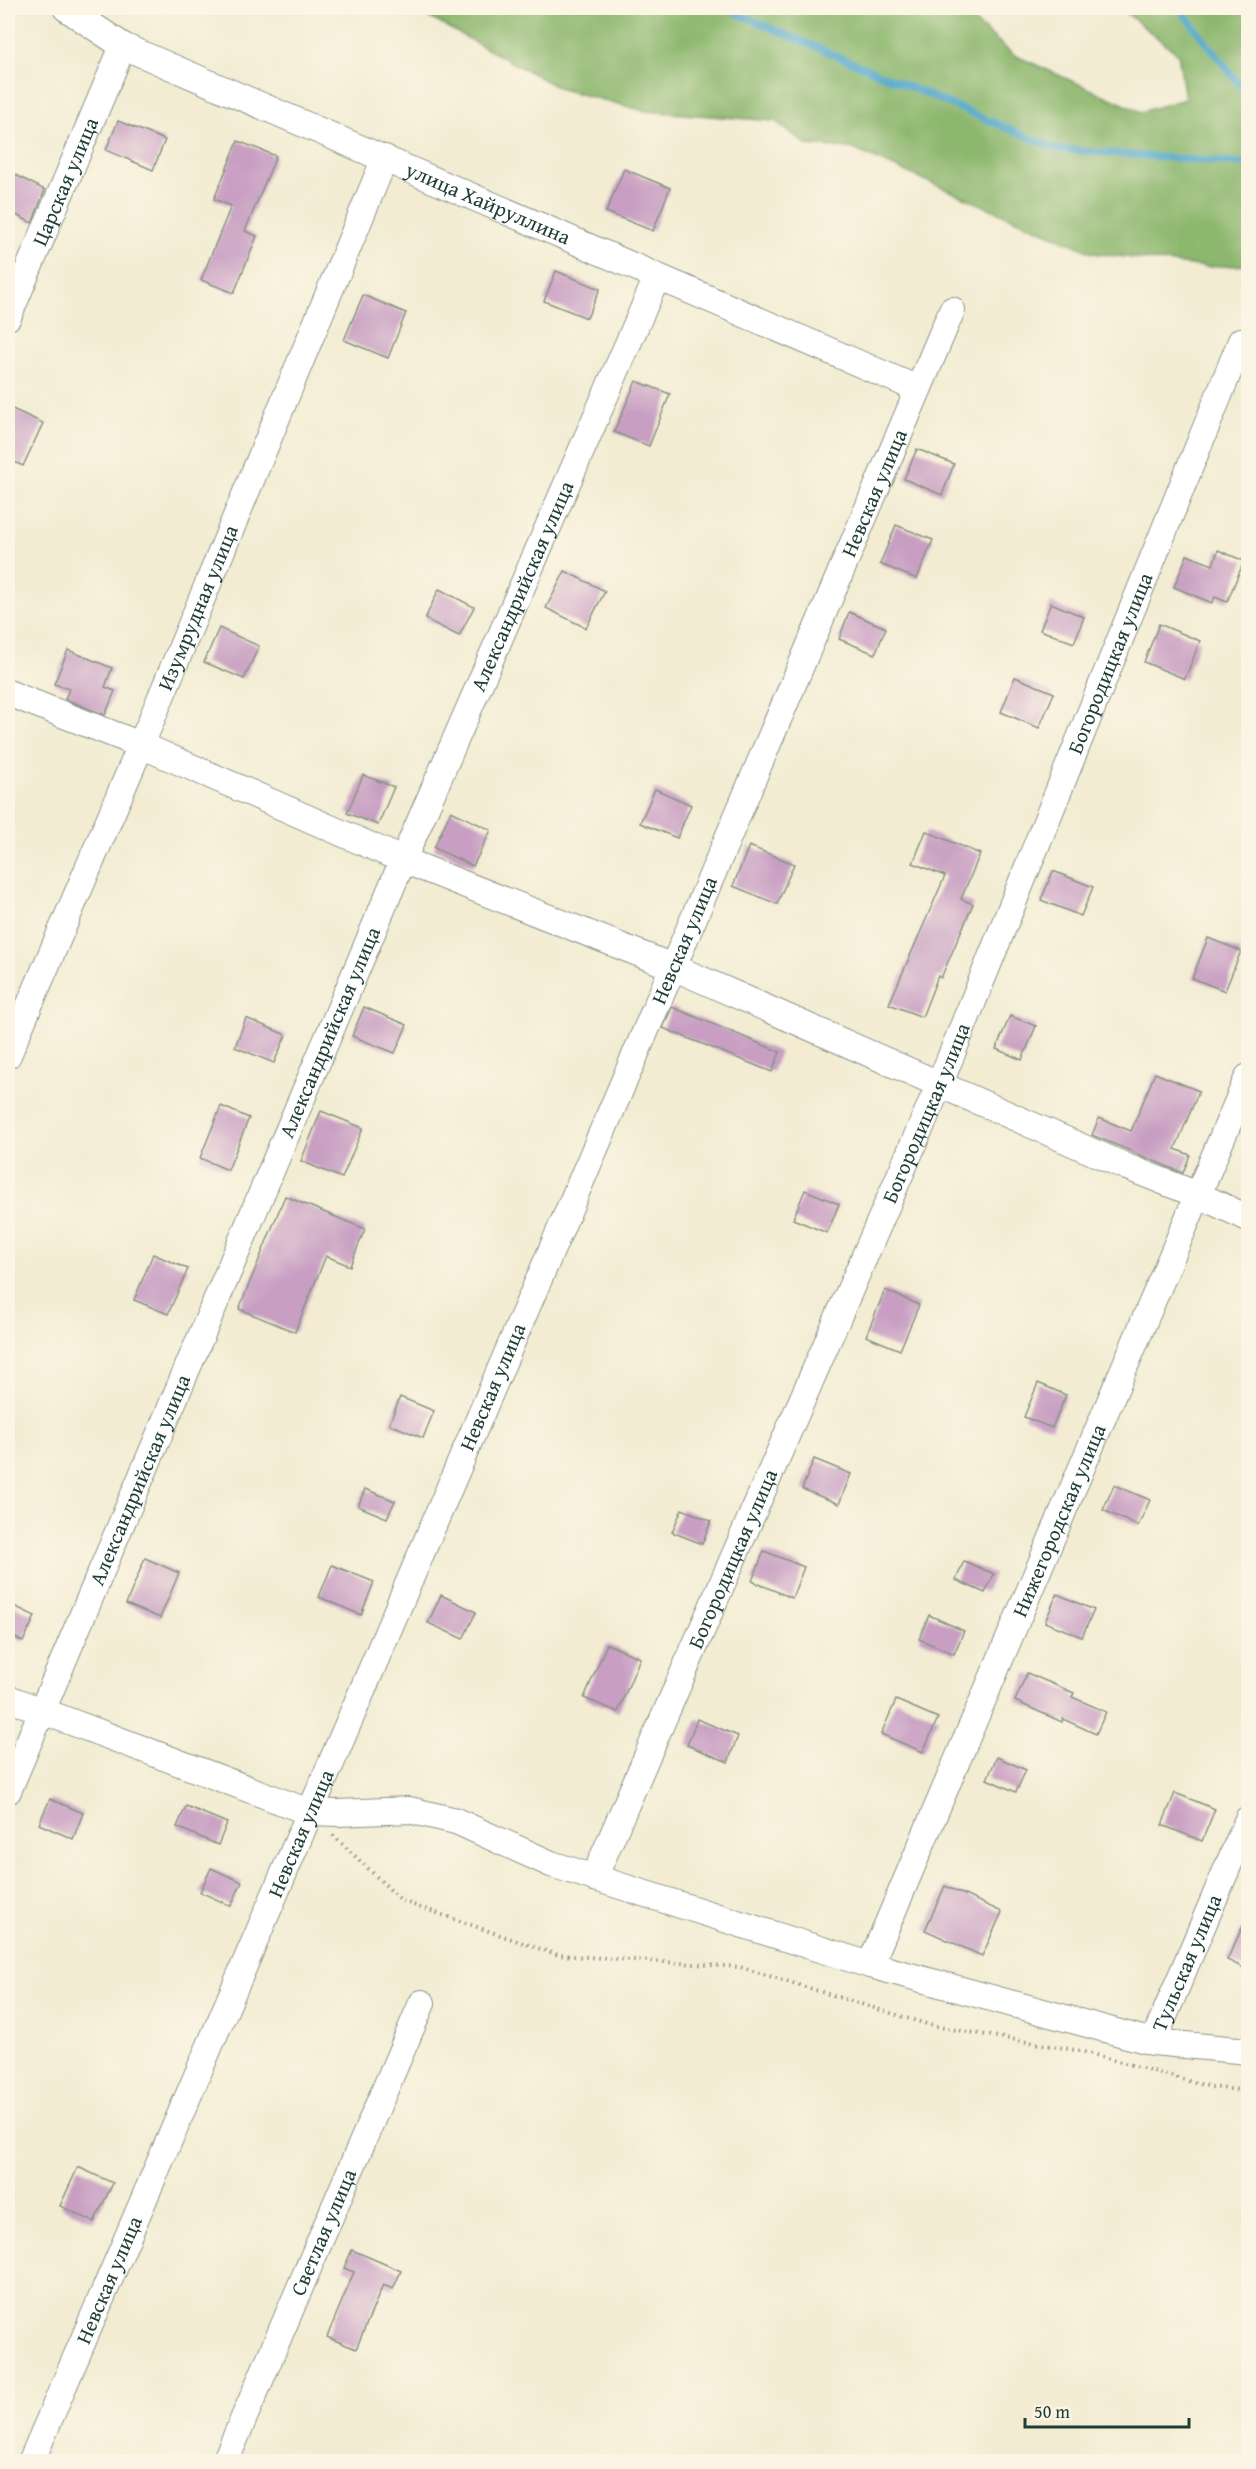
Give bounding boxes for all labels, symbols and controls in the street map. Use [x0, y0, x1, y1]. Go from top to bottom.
street label: Царская улица [24, 112, 106, 251]
street label: улица Хайруллина [400, 153, 575, 252]
street label: Невская улица [833, 424, 915, 562]
street label: Александрийская улица [462, 476, 581, 696]
street label: Изумрудная улица [149, 520, 246, 695]
street label: Богородицкая улица [1059, 568, 1160, 758]
street label: Невская улица [643, 871, 725, 1009]
street label: Александрийская улица [271, 922, 388, 1143]
street label: Богородицкая улица [874, 1018, 978, 1208]
street label: Невская улица [451, 1318, 533, 1456]
street label: Александрийская улица [81, 1369, 198, 1590]
street label: Нижегородская улица [1004, 1419, 1114, 1622]
street label: Богородицкая улица [680, 1464, 785, 1653]
street label: Невская улица [259, 1765, 342, 1902]
street label: Тульская улица [1143, 1889, 1229, 2036]
street label: Светлая улица [282, 2164, 364, 2300]
street label: Невская улица [68, 2211, 150, 2349]
scale bar [1025, 2391, 1188, 2429]
text: 50 m [1034, 2398, 1070, 2425]

